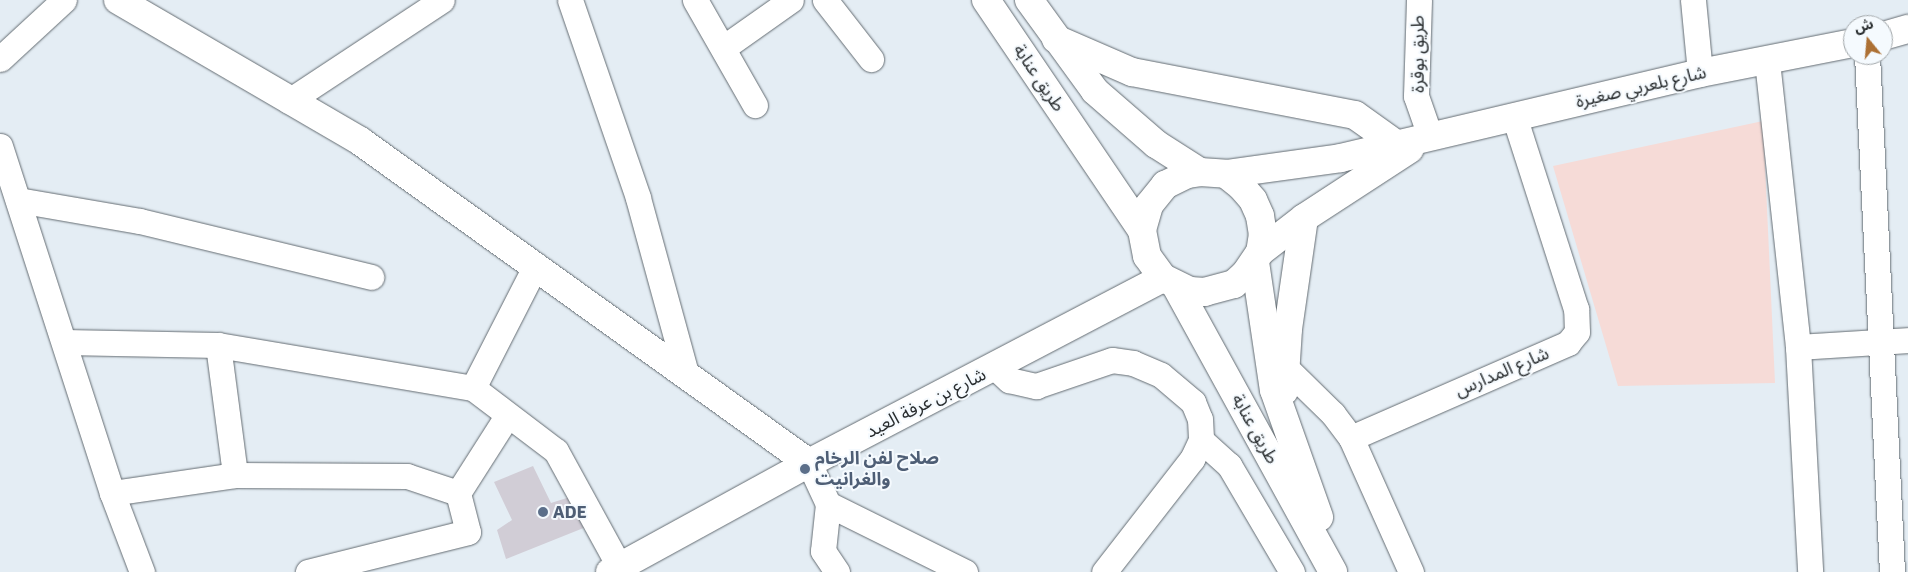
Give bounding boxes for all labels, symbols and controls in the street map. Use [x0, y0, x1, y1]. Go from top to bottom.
street label: طريق بوقرة [1407, 15, 1429, 93]
north arrow [1843, 15, 1893, 65]
text: ش [1852, 15, 1875, 37]
street label: طريق عنابة [1009, 40, 1069, 116]
street label: شارع بلعربي صغيرة [1574, 61, 1708, 113]
street label: شارع المدارس [1452, 343, 1552, 401]
street label: شارع بن عرفة العيد [862, 363, 990, 443]
street label: طريق عنابة [1227, 390, 1283, 468]
place label: صلاح لفن الرخام والغرانيت [815, 448, 939, 490]
marker: صلاح لفن الرخام والغرانيت [799, 463, 811, 475]
place label: ADE [553, 501, 587, 523]
marker: ADE [537, 506, 549, 518]

